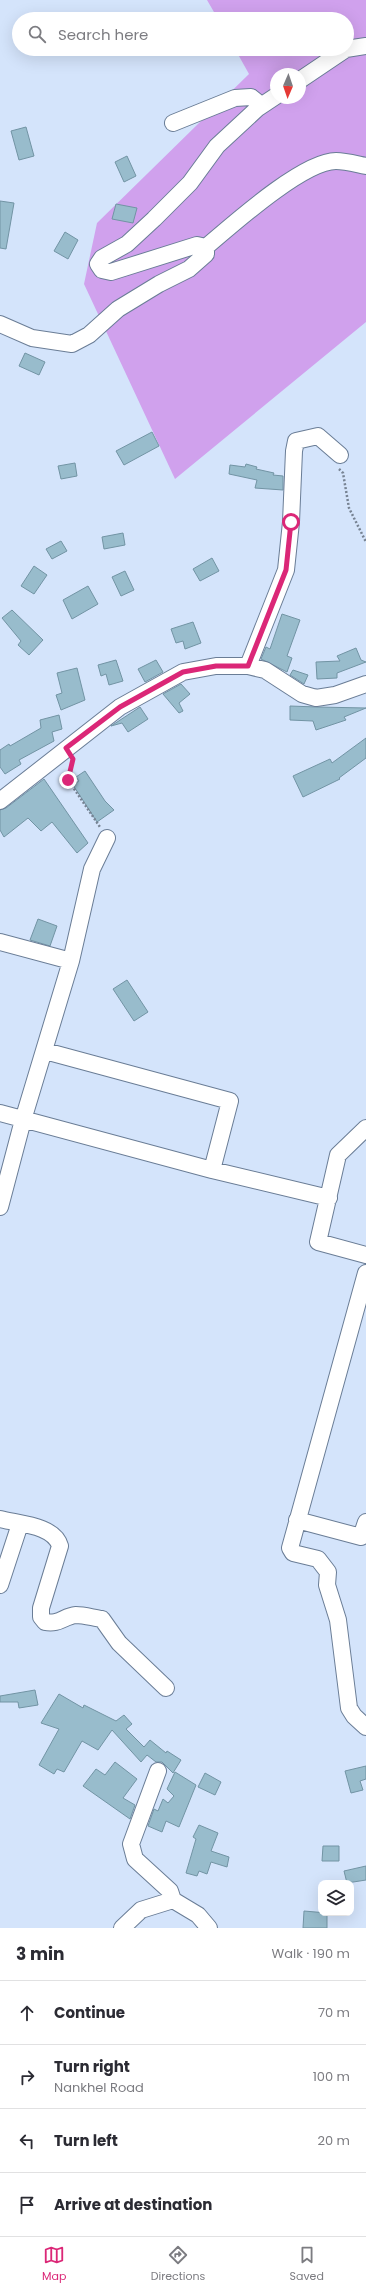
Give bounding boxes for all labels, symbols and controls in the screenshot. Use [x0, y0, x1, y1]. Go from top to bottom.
search box [12, 12, 354, 56]
icon: search [26, 23, 48, 45]
text: Search here [58, 24, 148, 45]
north arrow [270, 68, 306, 104]
route start [282, 513, 300, 531]
route end [59, 771, 77, 789]
map controls [318, 1880, 354, 1916]
button: layers [318, 1880, 354, 1916]
text: 3 min [16, 1942, 64, 1966]
text: Walk · 190 m [272, 1944, 350, 1963]
icon: ahead [16, 2002, 38, 2024]
text: Continue [54, 2002, 125, 2023]
text: 70 m [318, 2003, 350, 2022]
text: Turn right [54, 2056, 130, 2077]
icon: right [16, 2066, 38, 2088]
text: 100 m [313, 2067, 350, 2086]
text: Nankhel Road [54, 2078, 144, 2097]
icon: left [16, 2130, 38, 2152]
text: Turn left [54, 2130, 118, 2151]
text: 20 m [317, 2131, 350, 2150]
icon: arrive [16, 2194, 38, 2216]
text: Arrive at destination [54, 2194, 212, 2215]
tab: Map [42, 2244, 66, 2285]
tab: Directions [151, 2244, 205, 2285]
tab: Saved [290, 2244, 324, 2285]

